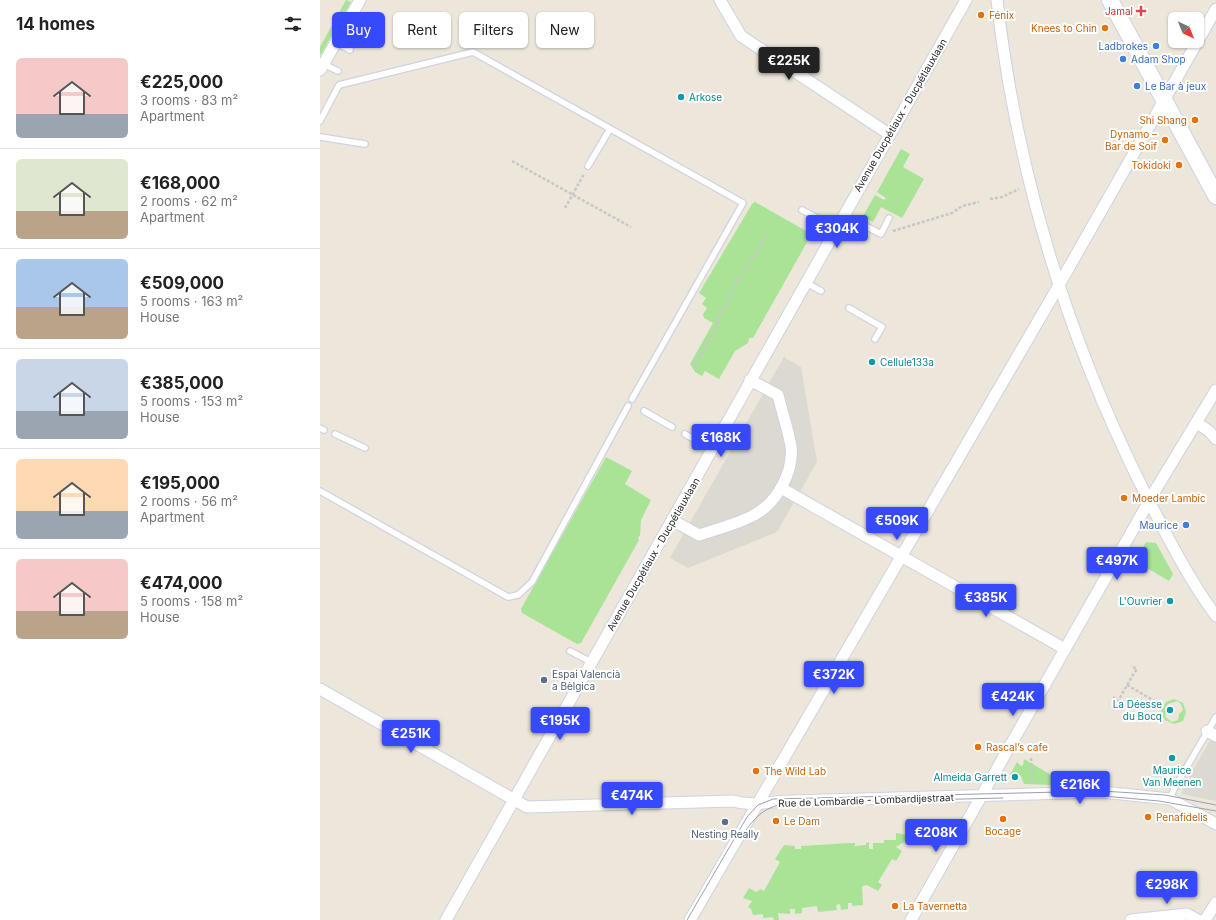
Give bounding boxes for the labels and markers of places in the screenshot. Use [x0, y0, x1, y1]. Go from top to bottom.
place label: Jamal [1105, 5, 1133, 17]
marker: Jamal [1136, 6, 1146, 16]
place label: Fénix [989, 9, 1015, 21]
marker: Fénix [976, 10, 986, 20]
place label: Knees to Chin [1031, 22, 1097, 34]
marker: Knees to Chin [1100, 23, 1110, 33]
place label: Ladbrokes [1099, 40, 1148, 52]
marker: Ladbrokes [1151, 41, 1161, 51]
pin: €225K [761, 47, 817, 81]
place label: Adam Shop [1131, 53, 1186, 65]
marker: Adam Shop [1118, 54, 1128, 64]
place label: Le Bar à jeux [1145, 80, 1207, 92]
marker: Le Bar à jeux [1132, 81, 1142, 91]
place label: Arkose [689, 91, 722, 103]
marker: Arkose [676, 92, 686, 102]
place label: Shi Shang [1139, 114, 1187, 126]
marker: Shi Shang [1190, 115, 1200, 125]
place label: Dynamo – Bar de Soif [1105, 128, 1157, 152]
marker: Dynamo – Bar de Soif [1160, 135, 1170, 145]
place label: Tokidoki [1131, 159, 1171, 171]
marker: Tokidoki [1174, 160, 1184, 170]
pin: €304K [809, 215, 865, 249]
place label: Cellule133a [880, 356, 934, 368]
marker: Cellule133a [867, 357, 877, 367]
pin: €168K [693, 424, 749, 458]
place label: Moeder Lambic [1132, 492, 1206, 504]
marker: Moeder Lambic [1119, 493, 1129, 503]
pin: €509K [869, 507, 925, 541]
place label: Maurice [1140, 519, 1178, 531]
marker: Maurice [1181, 520, 1191, 530]
pin: €497K [1089, 547, 1145, 581]
pin: €385K [958, 584, 1014, 618]
place label: L'Ouvrier [1119, 595, 1162, 607]
marker: L'Ouvrier [1165, 596, 1175, 606]
pin: €372K [806, 661, 862, 695]
place label: Espai Valencià a Bèlgica [552, 668, 620, 692]
marker: Espai Valencià a Bèlgica [539, 675, 549, 685]
pin: €424K [985, 683, 1041, 717]
place label: La Déesse du Bocq [1113, 698, 1162, 722]
marker: La Déesse du Bocq [1165, 705, 1175, 715]
pin: €195K [532, 707, 588, 741]
pin: €251K [383, 720, 439, 754]
place label: Rascal’s cafe [986, 741, 1048, 753]
marker: Rascal’s cafe [973, 742, 983, 752]
marker: Maurice Van Meenen [1167, 753, 1177, 763]
place label: Maurice Van Meenen [1142, 764, 1202, 788]
place label: The Wild Lab [764, 765, 826, 777]
marker: The Wild Lab [751, 766, 761, 776]
place label: Almeida Garrett [933, 771, 1008, 783]
pin: €216K [1052, 771, 1108, 805]
marker: Almeida Garrett [1010, 772, 1020, 782]
pin: €474K [604, 782, 660, 816]
place label: Penafidelis [1156, 811, 1208, 823]
marker: Penafidelis [1143, 812, 1153, 822]
marker: Bocage [998, 814, 1008, 824]
place label: Le Dam [784, 815, 820, 827]
marker: Le Dam [771, 816, 781, 826]
marker: Nesting Really [720, 817, 730, 827]
pin: €208K [908, 819, 964, 853]
place label: Bocage [985, 825, 1021, 837]
place label: Nesting Really [691, 828, 759, 840]
pin: €298K [1139, 871, 1195, 905]
place label: La Tavernetta [903, 900, 967, 912]
marker: La Tavernetta [890, 901, 900, 911]

